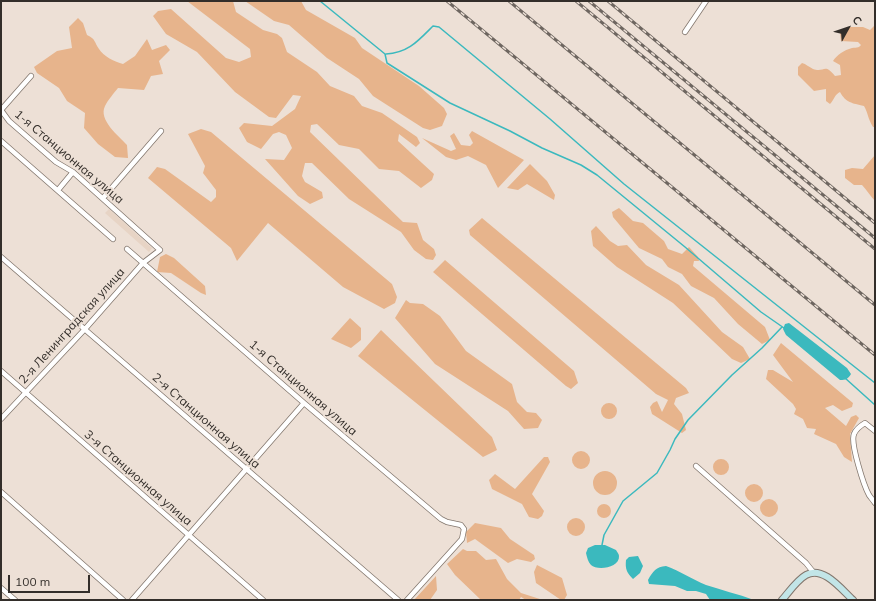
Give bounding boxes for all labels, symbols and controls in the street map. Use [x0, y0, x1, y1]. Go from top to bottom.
north arrow [828, 8, 868, 48]
text: С [849, 13, 865, 28]
street label: 1-я Станционная улица [12, 107, 126, 207]
street label: 2-я Ленинградская улица [16, 265, 128, 387]
street label: 1-я Станционная улица [246, 337, 360, 439]
street label: 2-я Станционная улица [149, 370, 263, 472]
street label: 3-я Станционная улица [81, 427, 195, 529]
scale bar [10, 567, 92, 593]
text: 100 m [15, 574, 50, 589]

